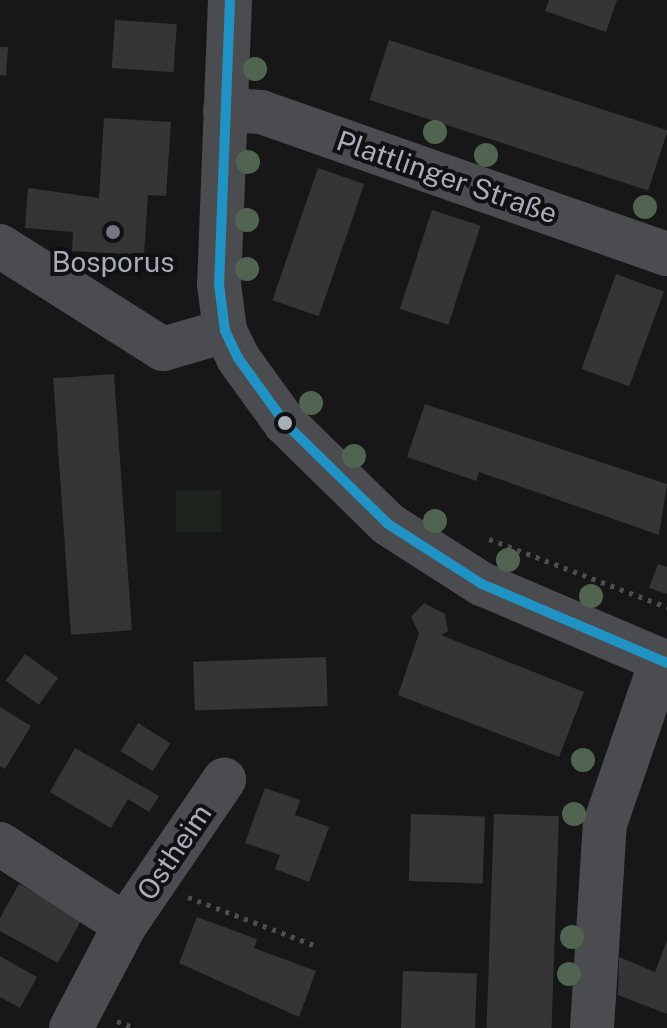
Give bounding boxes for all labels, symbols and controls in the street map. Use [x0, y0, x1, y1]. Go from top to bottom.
street label: Plattlinger Straße [332, 124, 562, 230]
marker: Bosporus [104, 223, 122, 241]
place label: Bosporus [52, 245, 174, 279]
unlabelled marker [277, 415, 293, 431]
street label: Ostheim [130, 798, 218, 906]

